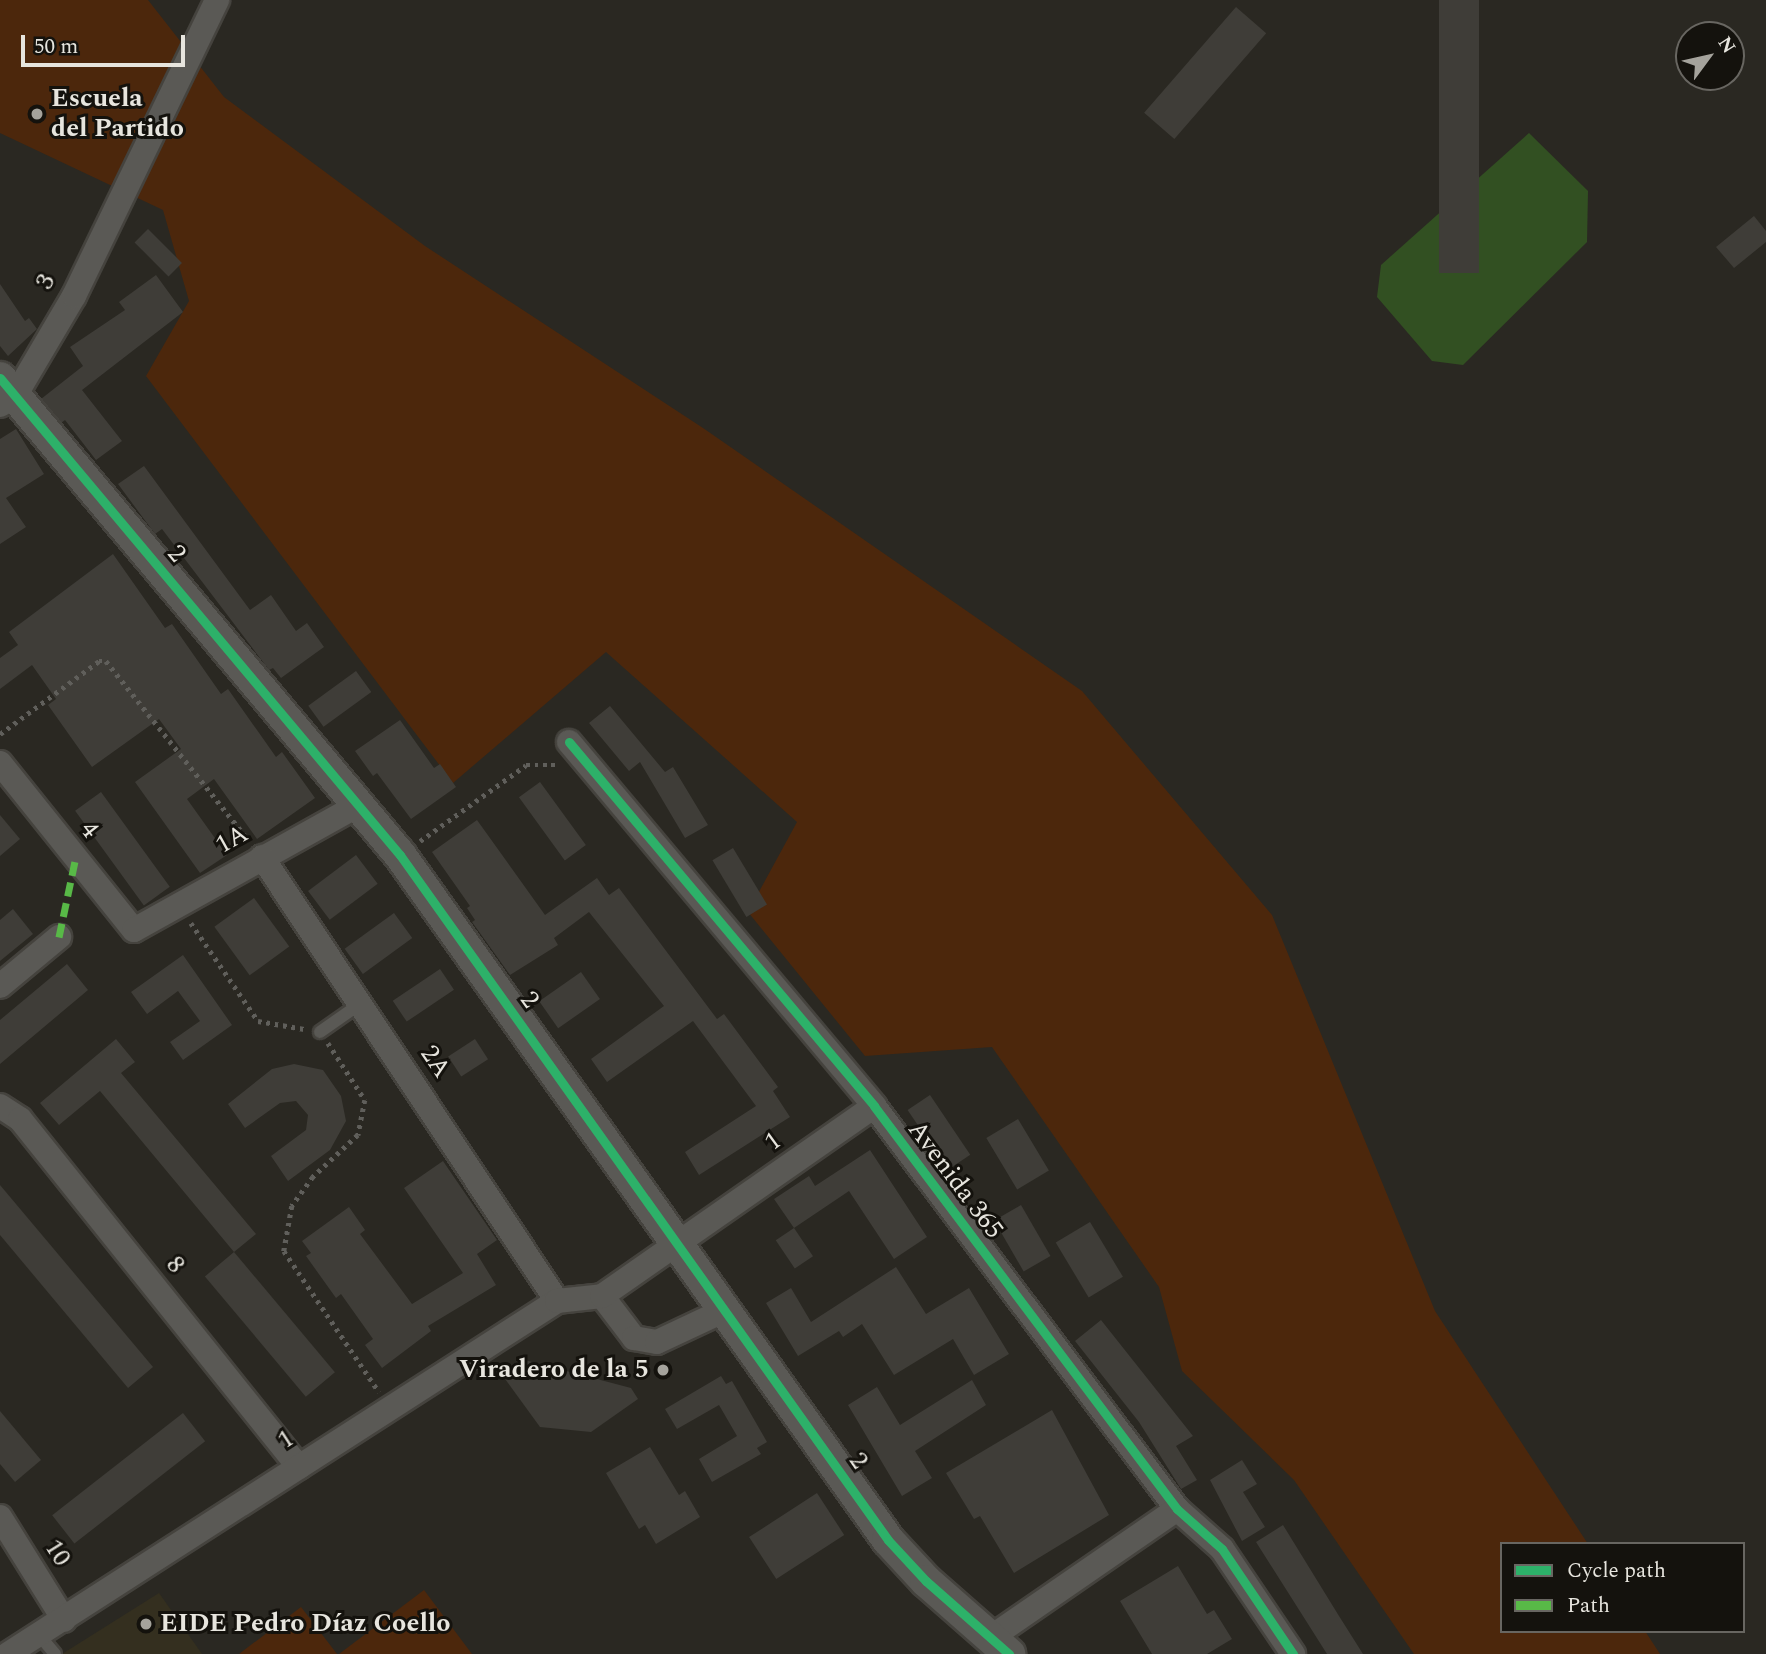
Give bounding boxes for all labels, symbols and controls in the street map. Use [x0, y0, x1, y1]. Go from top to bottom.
scale bar [24, 21, 189, 65]
north arrow [1675, 21, 1745, 91]
text: 50 m [34, 31, 78, 63]
text: N [1710, 31, 1743, 60]
place label: Escuela del Partido [51, 83, 184, 144]
marker: Escuela del Partido [29, 106, 45, 122]
street label: 3 [29, 269, 63, 295]
street label: 2 [160, 539, 192, 569]
street label: 4 [73, 815, 105, 845]
street label: 1A [210, 818, 254, 862]
street label: 2 [513, 986, 545, 1014]
street label: 2A [413, 1040, 457, 1084]
street label: Avenida 365 [901, 1115, 1009, 1245]
street label: 1 [759, 1126, 787, 1158]
street label: 8 [159, 1250, 191, 1280]
place label: Viradero de la 5 [459, 1354, 649, 1386]
marker: Viradero de la 5 [655, 1362, 671, 1378]
street label: 1 [272, 1423, 300, 1457]
street label: 2 [841, 1447, 875, 1475]
street label: 10 [37, 1534, 77, 1572]
legend [1500, 1542, 1745, 1633]
text: Cycle path [1567, 1555, 1666, 1587]
text: Path [1567, 1590, 1610, 1622]
place label: EIDE Pedro Díaz Coello [160, 1608, 451, 1640]
marker: EIDE Pedro Díaz Coello [138, 1616, 154, 1632]

